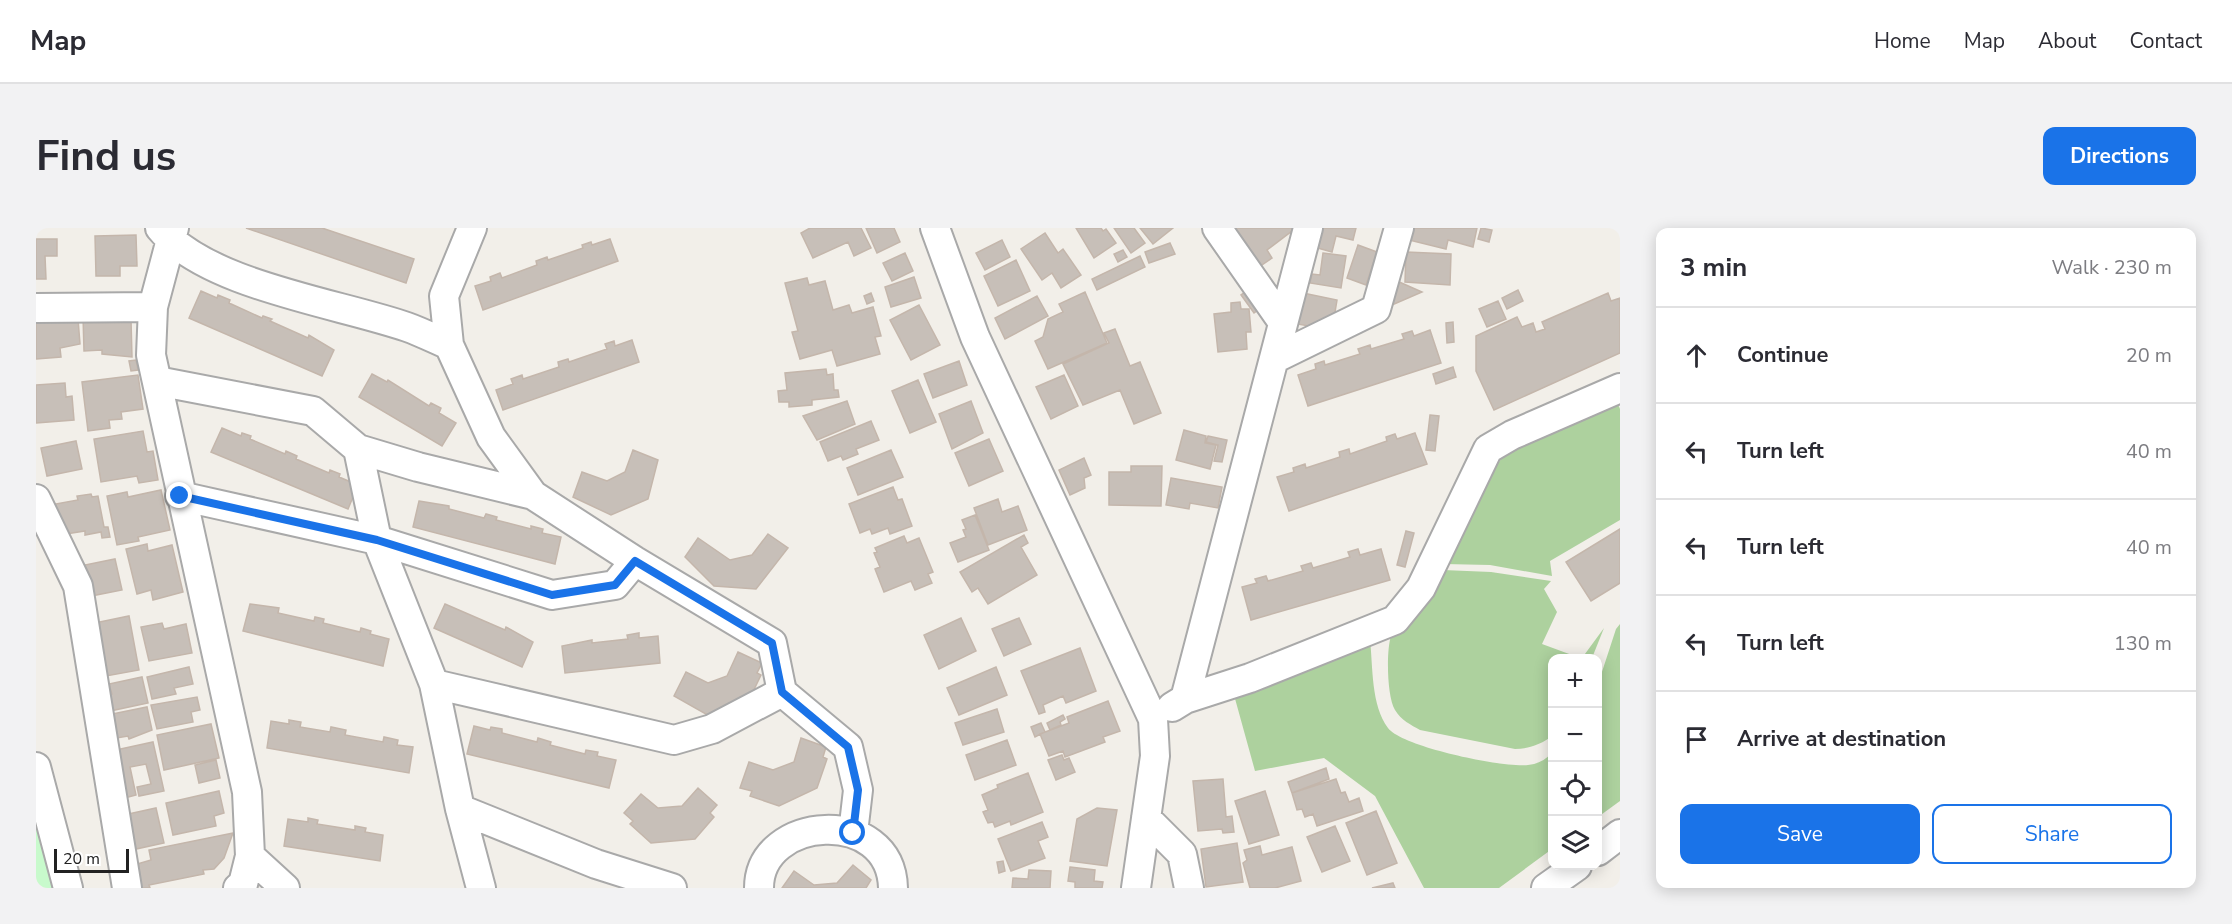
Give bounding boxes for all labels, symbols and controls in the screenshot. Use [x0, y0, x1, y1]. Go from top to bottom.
text: Map [30, 22, 86, 60]
text: Home [1874, 27, 1931, 55]
text: Map [1964, 27, 2005, 55]
text: About [2038, 27, 2096, 55]
text: Contact [2129, 27, 2202, 55]
button: Directions [2043, 127, 2196, 185]
text: Find us [36, 128, 176, 185]
text: 3 min [1680, 250, 1747, 285]
text: Walk · 230 m [2052, 254, 2172, 281]
icon: ahead [1680, 339, 1713, 372]
text: Continue [1737, 340, 1828, 370]
text: 20 m [2126, 342, 2172, 369]
icon: left [1680, 435, 1713, 468]
text: Turn left [1737, 436, 1824, 466]
text: 40 m [2126, 438, 2172, 465]
route end [166, 482, 192, 508]
icon: left [1680, 531, 1713, 564]
text: Turn left [1737, 532, 1824, 562]
text: 40 m [2126, 534, 2172, 561]
icon: left [1680, 627, 1713, 660]
text: Turn left [1737, 628, 1824, 658]
text: 130 m [2114, 630, 2172, 657]
map controls [1548, 654, 1602, 870]
button: + [1548, 654, 1602, 708]
button: − [1548, 708, 1602, 762]
icon: arrive [1680, 723, 1713, 756]
text: Arrive at destination [1737, 724, 1946, 754]
button: locate [1548, 762, 1602, 816]
button: Save [1680, 804, 1920, 864]
button: Share [1932, 804, 2172, 864]
button: layers [1548, 816, 1602, 870]
route start [839, 819, 865, 845]
scale bar [54, 846, 129, 874]
text: 20 m [63, 848, 100, 870]

